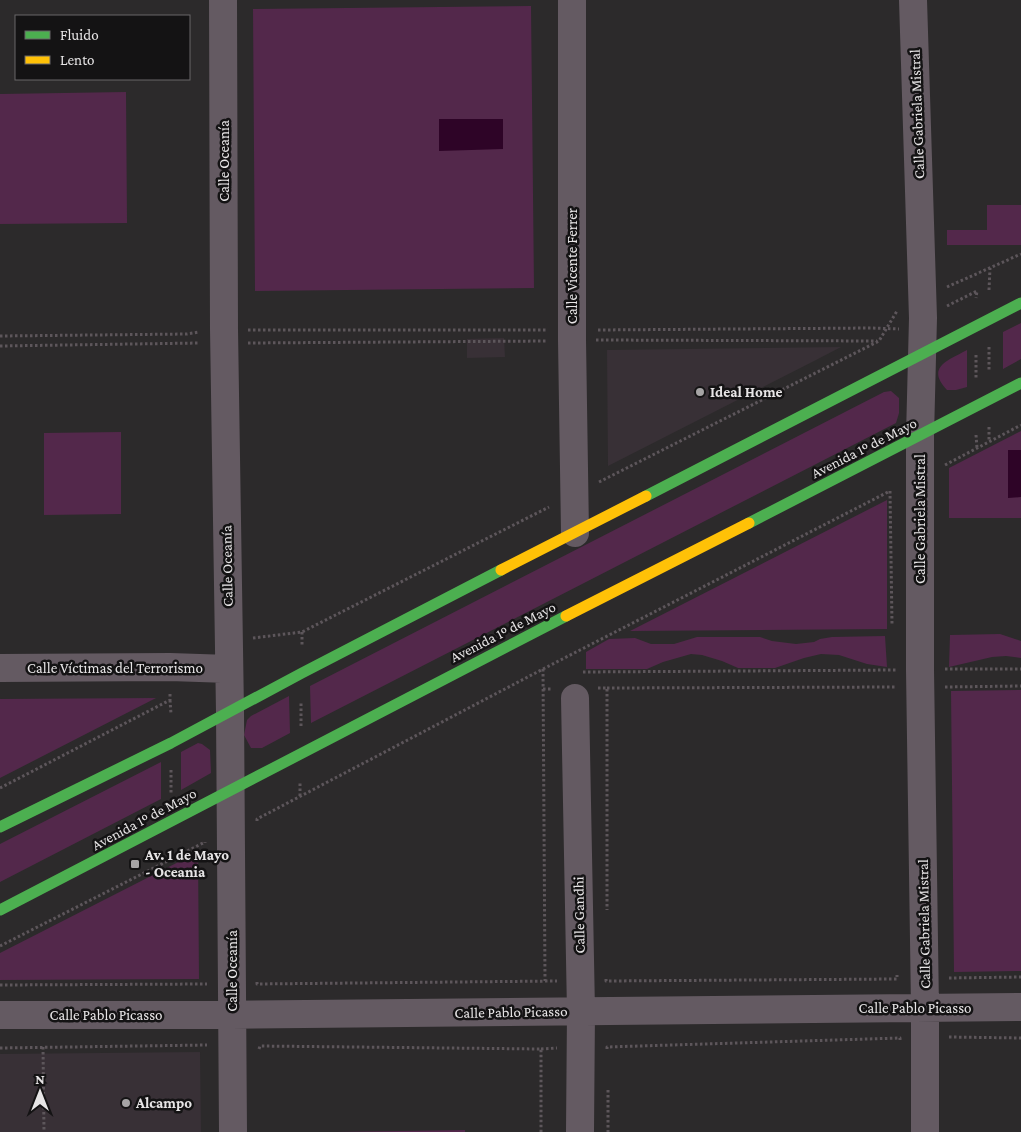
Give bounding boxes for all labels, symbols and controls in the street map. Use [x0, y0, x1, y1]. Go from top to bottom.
legend [15, 15, 190, 80]
text: Fluido [60, 27, 99, 43]
street label: Calle Gabriela Mistral [907, 49, 927, 179]
text: Lento [60, 52, 94, 68]
street label: Calle Oceanía [216, 120, 232, 202]
street label: Calle Vicente Ferrer [564, 207, 580, 324]
place label: Ideal Home [710, 384, 783, 400]
marker: Ideal Home [694, 386, 706, 398]
street label: Avenida 1º de Mayo [809, 415, 920, 482]
street label: Calle Gabriela Mistral [912, 454, 928, 584]
street label: Calle Oceanía [218, 525, 236, 607]
street label: Avenida 1º de Mayo [448, 599, 559, 666]
street label: Calle Víctimas del Terrorismo [27, 660, 203, 676]
street label: Avenida 1º de Mayo [89, 785, 199, 854]
place label: Av. 1 de Mayo - Oceania [144, 847, 229, 880]
marker: Av. 1 de Mayo - Oceania [129, 858, 141, 870]
street label: Calle Gabriela Mistral [915, 859, 933, 989]
street label: Calle Gandhi [570, 876, 588, 954]
street label: Calle Oceanía [224, 930, 240, 1012]
street label: Calle Pablo Picasso [859, 1000, 972, 1016]
street label: Calle Pablo Picasso [454, 1003, 568, 1021]
street label: Calle Pablo Picasso [50, 1007, 163, 1023]
north arrow [15, 1067, 65, 1117]
text: N [35, 1071, 45, 1087]
place label: Alcampo [135, 1095, 192, 1111]
marker: Alcampo [120, 1097, 132, 1109]

